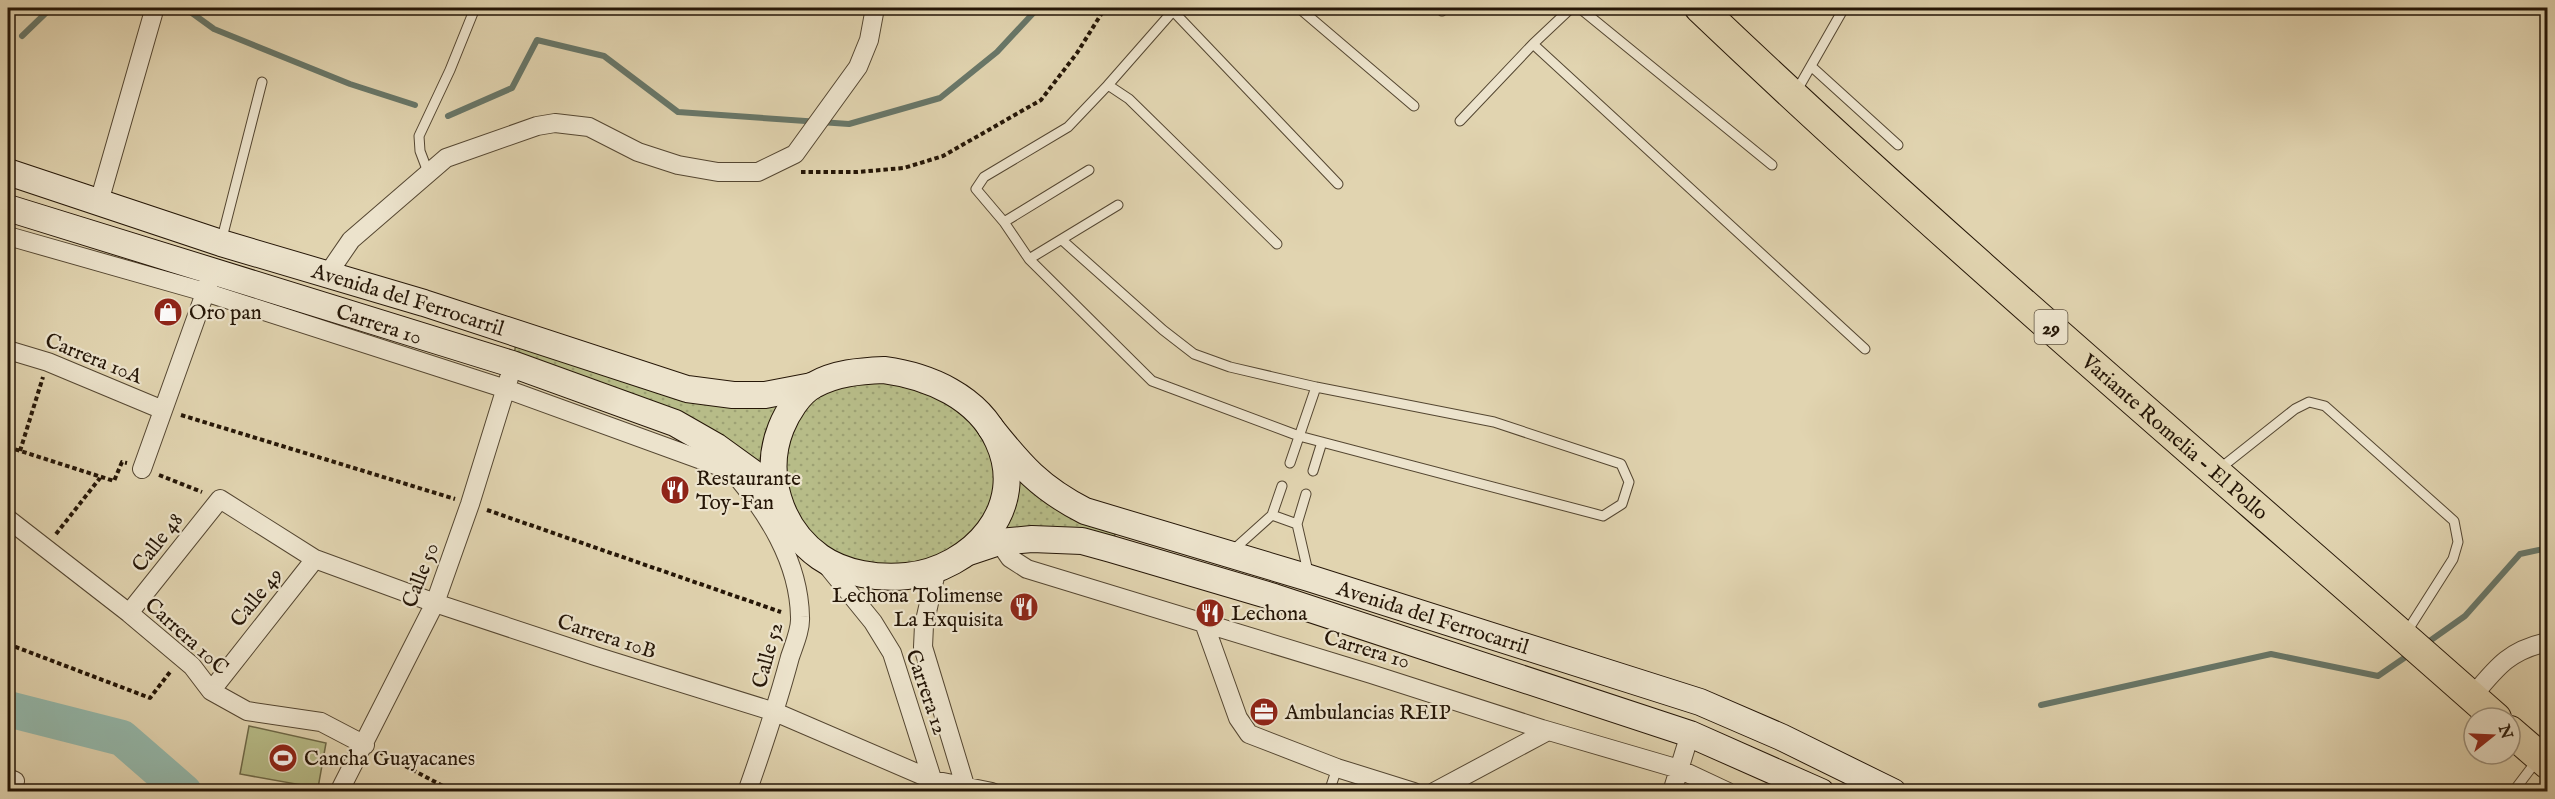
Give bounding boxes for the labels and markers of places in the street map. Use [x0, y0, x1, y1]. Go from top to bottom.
shop icon: Oro pan [152, 296, 184, 328]
place label: Oro pan [189, 300, 262, 327]
place label: Restaurante Toy-Fan [696, 466, 801, 517]
restaurant icon: Restaurante Toy-Fan [659, 474, 691, 506]
place label: Lechona Tolimense La Exquisita [832, 583, 1004, 634]
restaurant icon: Lechona Tolimense La Exquisita [1008, 591, 1040, 623]
restaurant icon: Lechona [1194, 597, 1226, 629]
place label: Lechona [1231, 601, 1308, 628]
office icon: Ambulancias REIP [1248, 696, 1280, 728]
place label: Ambulancias REIP [1284, 700, 1451, 727]
sports icon: Cancha Guayacanes [267, 742, 299, 774]
place label: Cancha Guayacanes [304, 746, 475, 773]

